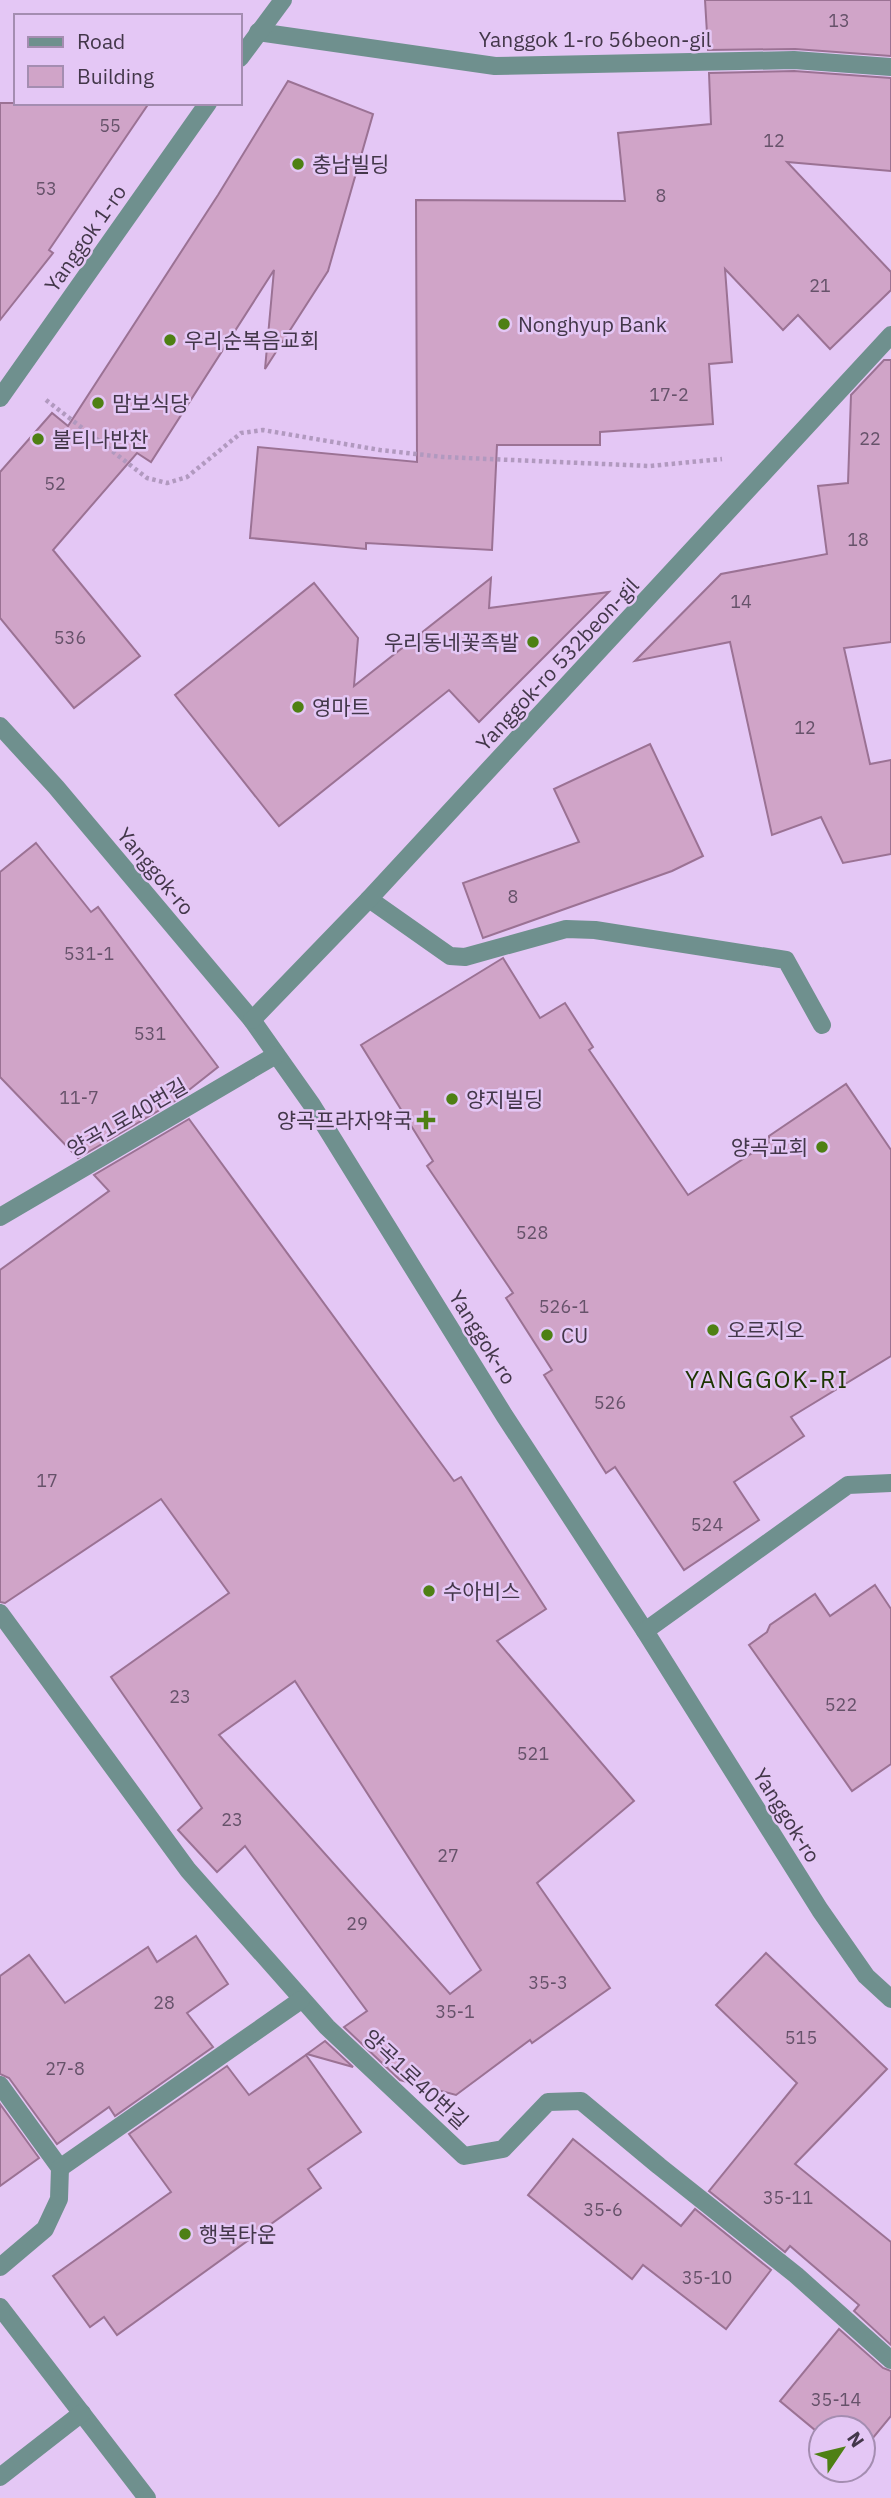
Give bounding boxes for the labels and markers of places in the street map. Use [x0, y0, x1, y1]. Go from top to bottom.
place label: 충남빌딩 [312, 150, 389, 178]
marker: 충남빌딩 [290, 156, 306, 172]
place label: Nonghyup Bank [518, 310, 667, 338]
marker: Nonghyup Bank [496, 316, 512, 332]
place label: 우리순복음교회 [184, 326, 319, 354]
marker: 우리순복음교회 [162, 332, 178, 348]
place label: 맘보식당 [112, 389, 189, 417]
marker: 맘보식당 [90, 395, 106, 411]
place label: 불티나반찬 [52, 425, 149, 453]
marker: 불티나반찬 [30, 431, 46, 447]
place label: 우리동네꽃족발 [384, 628, 519, 656]
marker: 우리동네꽃족발 [525, 634, 541, 650]
place label: 영마트 [312, 693, 370, 721]
marker: 영마트 [290, 699, 306, 715]
place label: 양지빌딩 [466, 1085, 543, 1113]
marker: 양지빌딩 [444, 1091, 460, 1107]
place label: 양곡프라자약국 [277, 1106, 412, 1134]
marker: 양곡프라자약국 [418, 1112, 434, 1128]
place label: 양곡교회 [731, 1133, 808, 1161]
marker: 양곡교회 [814, 1139, 830, 1155]
place label: 오르지오 [727, 1316, 804, 1344]
place label: CU [561, 1321, 588, 1349]
marker: 오르지오 [705, 1322, 721, 1338]
marker: CU [539, 1327, 555, 1343]
place label: 수아비스 [443, 1577, 520, 1605]
marker: 수아비스 [421, 1583, 437, 1599]
place label: 행복타운 [199, 2220, 276, 2248]
marker: 행복타운 [177, 2226, 193, 2242]

